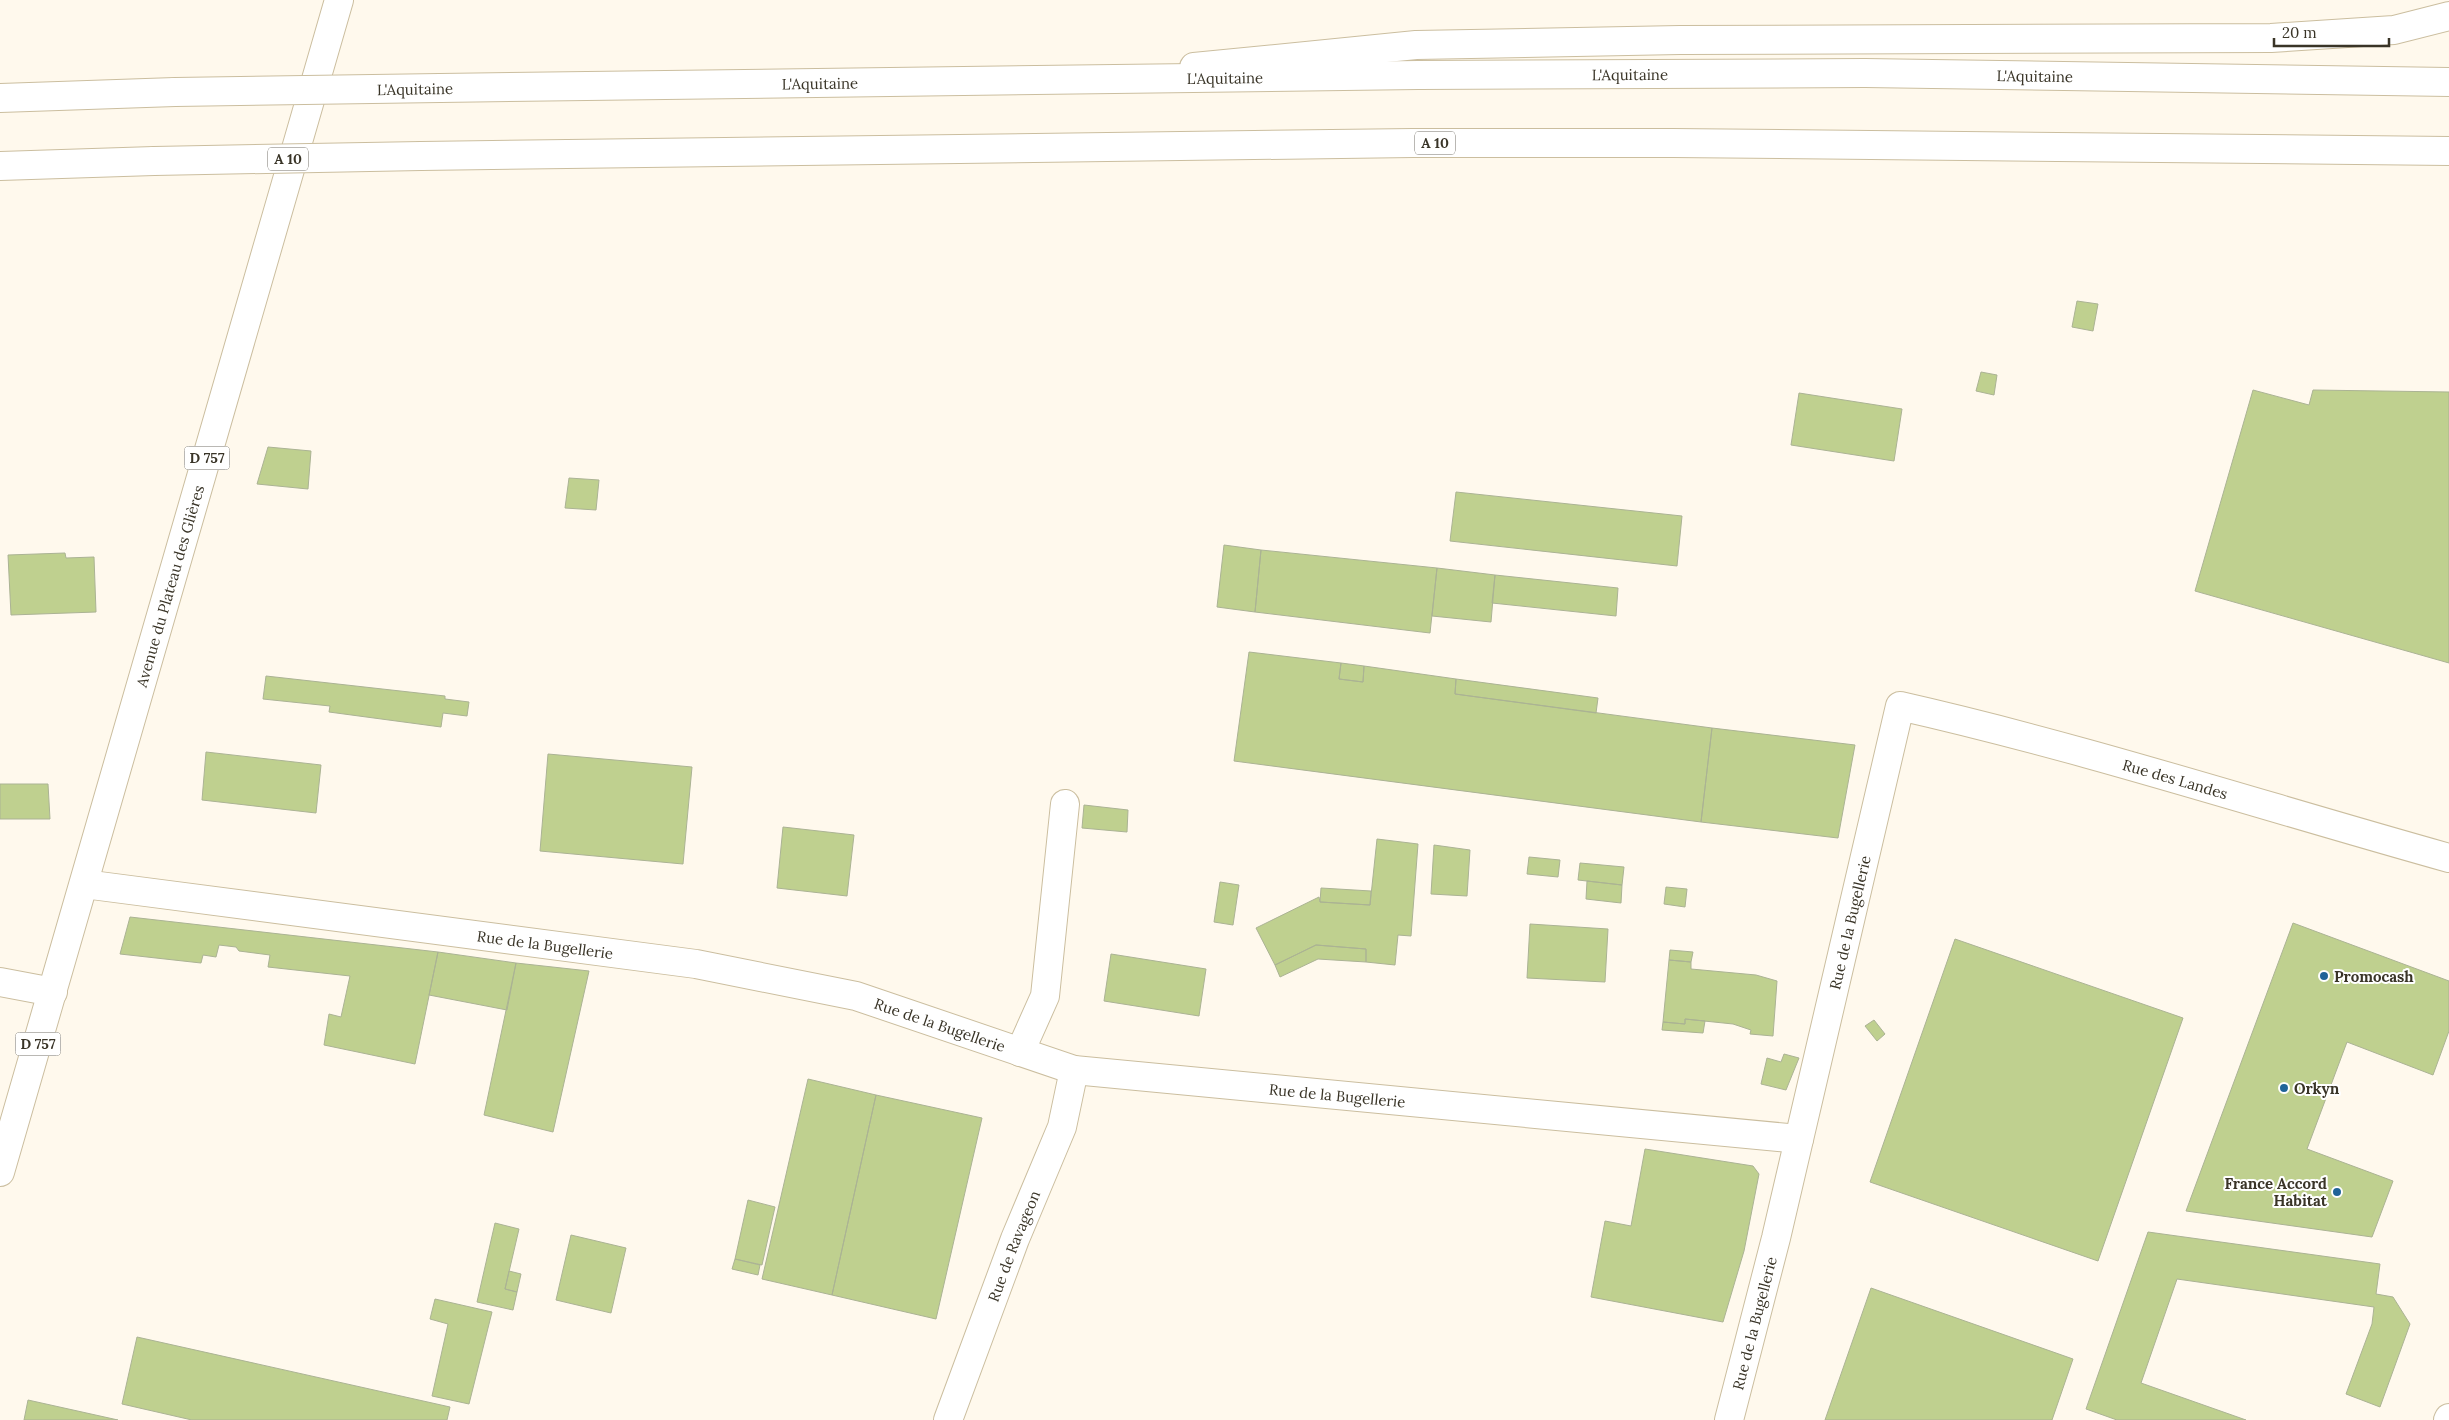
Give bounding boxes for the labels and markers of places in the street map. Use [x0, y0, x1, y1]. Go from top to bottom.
place label: Promocash [2334, 967, 2414, 986]
marker: Promocash [2318, 970, 2330, 982]
place label: Orkyn [2294, 1079, 2340, 1098]
marker: Orkyn [2278, 1082, 2290, 1094]
place label: France Accord Habitat [2224, 1174, 2328, 1210]
marker: France Accord Habitat [2331, 1186, 2343, 1198]

